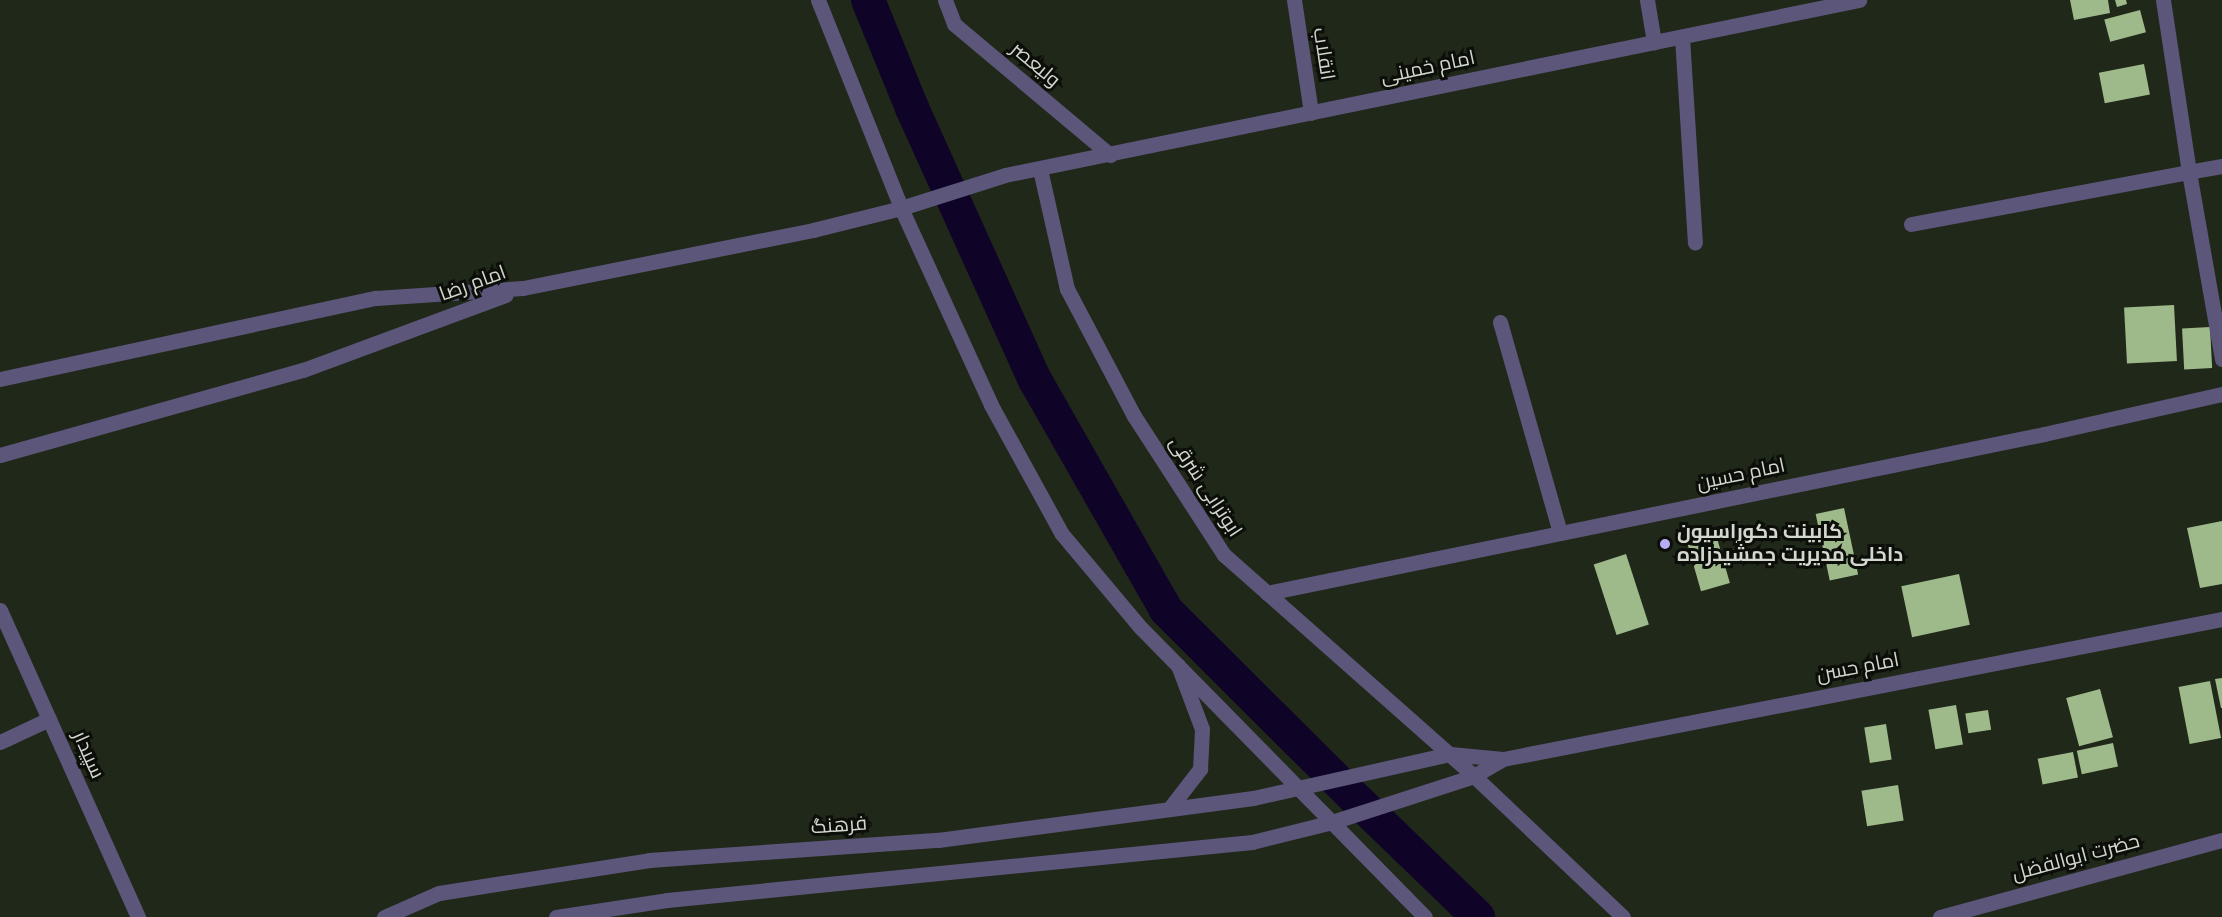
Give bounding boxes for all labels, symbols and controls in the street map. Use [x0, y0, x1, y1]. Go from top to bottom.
street label: انقلاب [1307, 26, 1339, 82]
street label: ولیعصر [1005, 37, 1065, 93]
street label: امام خمینی [1379, 46, 1477, 90]
street label: امام رضا [436, 261, 510, 307]
street label: ابوترابی شرقی [1164, 432, 1246, 542]
street label: امام حسین [1695, 454, 1787, 496]
place label: کابینت دکوراسیون داخلی مدیریت جمشیدزاده [1677, 520, 1903, 567]
marker: کابینت دکوراسیون داخلی مدیریت جمشیدزاده [1658, 537, 1672, 551]
street label: امام حسن [1815, 648, 1901, 688]
street label: سپیدار [67, 727, 109, 783]
street label: فرهنگ [810, 812, 868, 840]
street label: حضرت ابوالفضل [2010, 829, 2142, 887]

